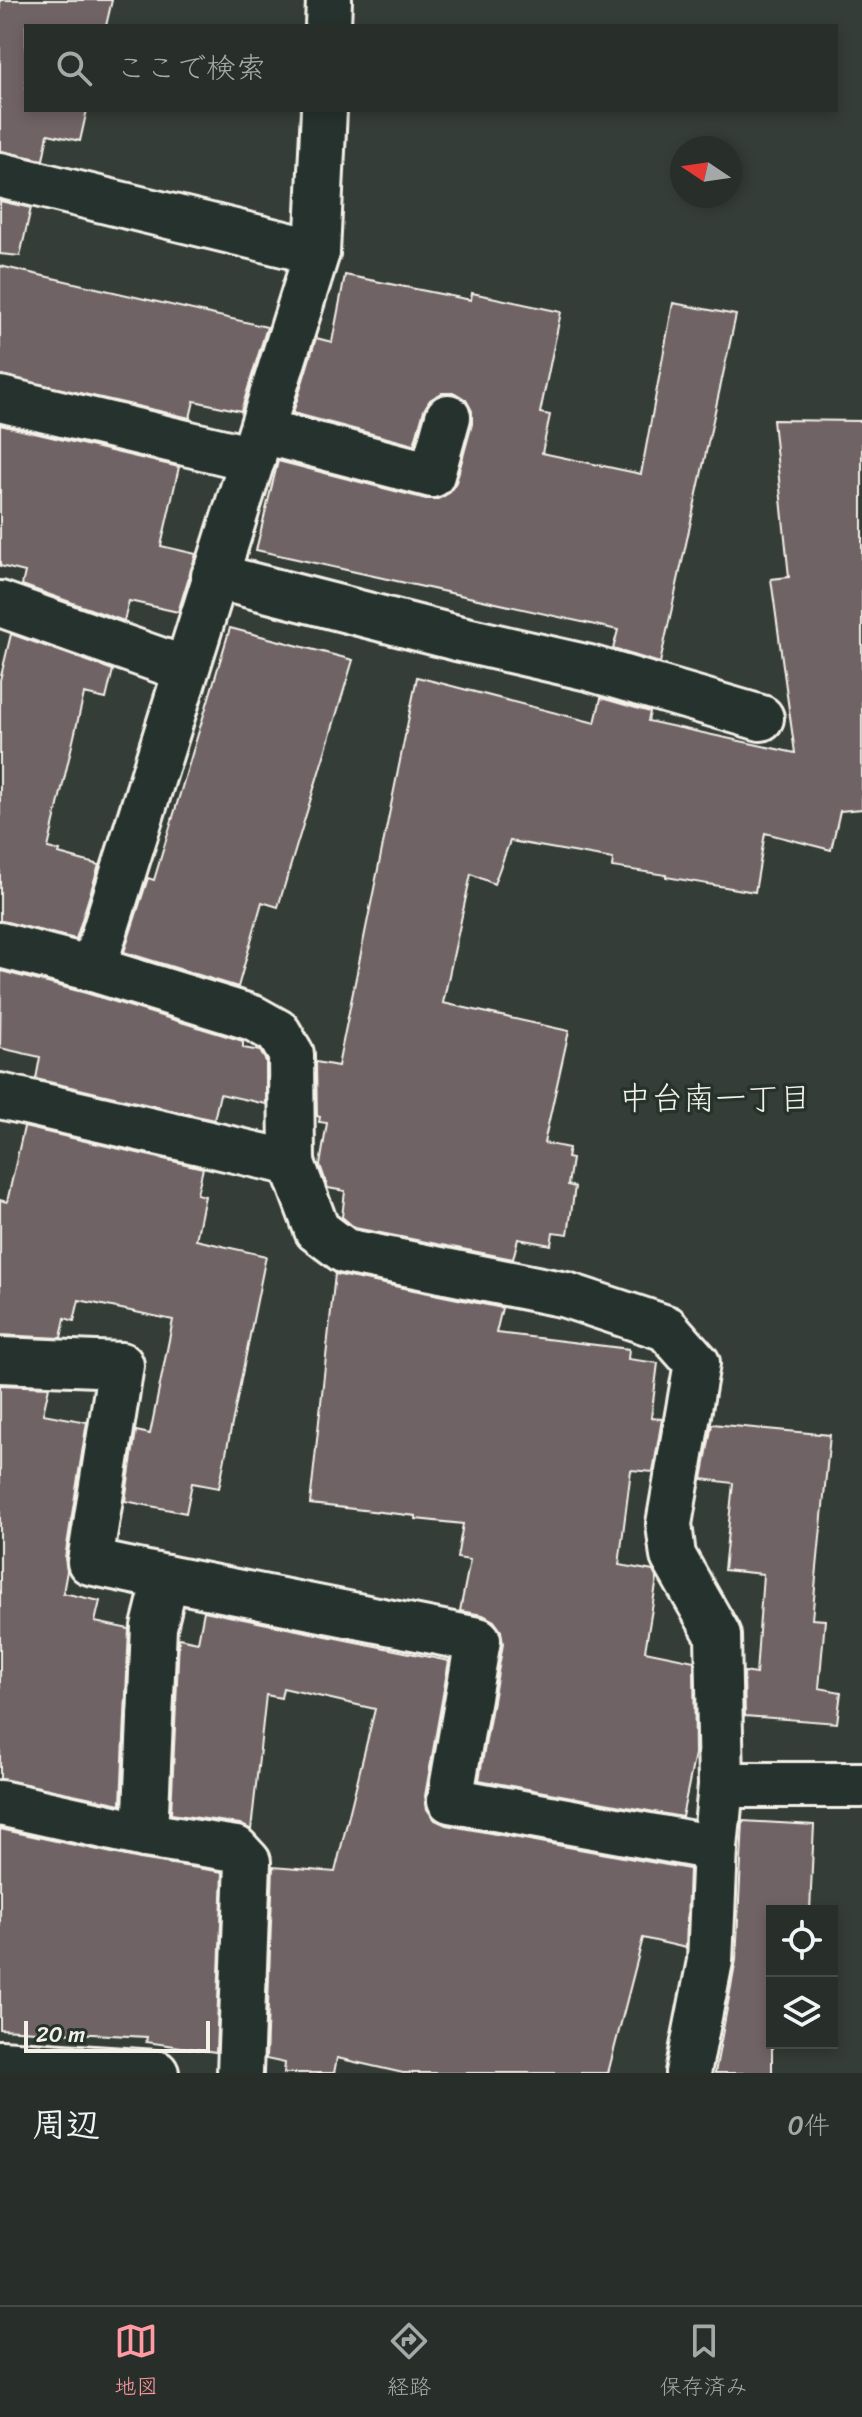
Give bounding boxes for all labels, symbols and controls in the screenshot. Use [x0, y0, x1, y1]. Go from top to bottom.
search box [24, 24, 838, 112]
text: ここで検索 [116, 41, 266, 95]
icon: search [52, 46, 96, 90]
north arrow [670, 136, 742, 208]
district label: 中台南一丁目 [619, 1070, 811, 1127]
map controls [766, 1905, 838, 2049]
button: locate [766, 1905, 838, 1977]
button: layers [766, 1977, 838, 2049]
text: 20 m [36, 2015, 85, 2054]
scale bar [24, 2017, 210, 2053]
text: 周辺 [32, 2095, 100, 2155]
text: 0件 [788, 2102, 830, 2148]
tab: 地図 [114, 2319, 158, 2406]
tab: 経路 [387, 2319, 431, 2406]
tab: 保存済み [660, 2319, 748, 2406]

